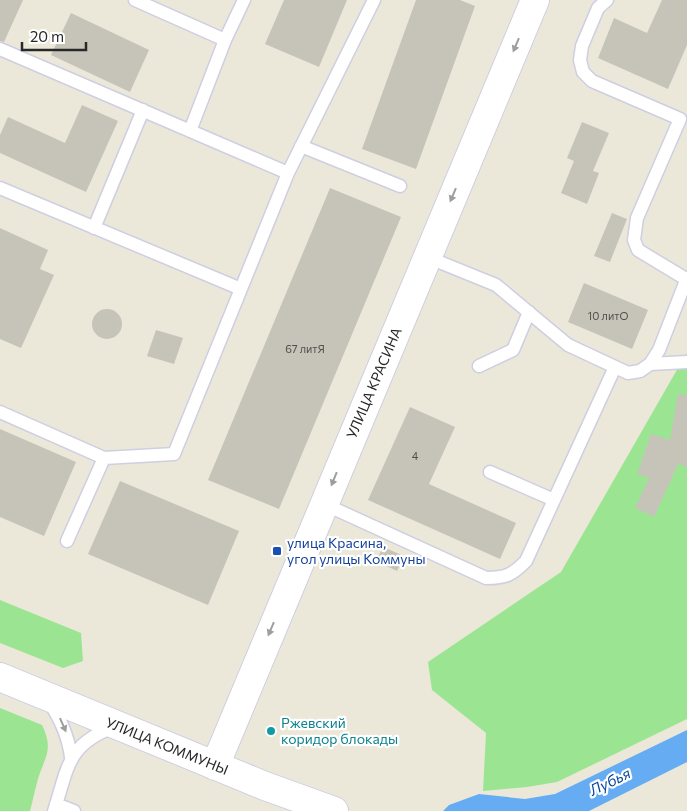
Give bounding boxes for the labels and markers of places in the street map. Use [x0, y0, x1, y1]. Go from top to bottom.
place label: улица Красина, угол улицы Коммуны [287, 534, 426, 567]
marker: улица Красина, угол улицы Коммуны [271, 545, 283, 557]
place label: Ржевский коридор блокады [281, 714, 398, 747]
marker: Ржевский коридор блокады [265, 725, 277, 737]

